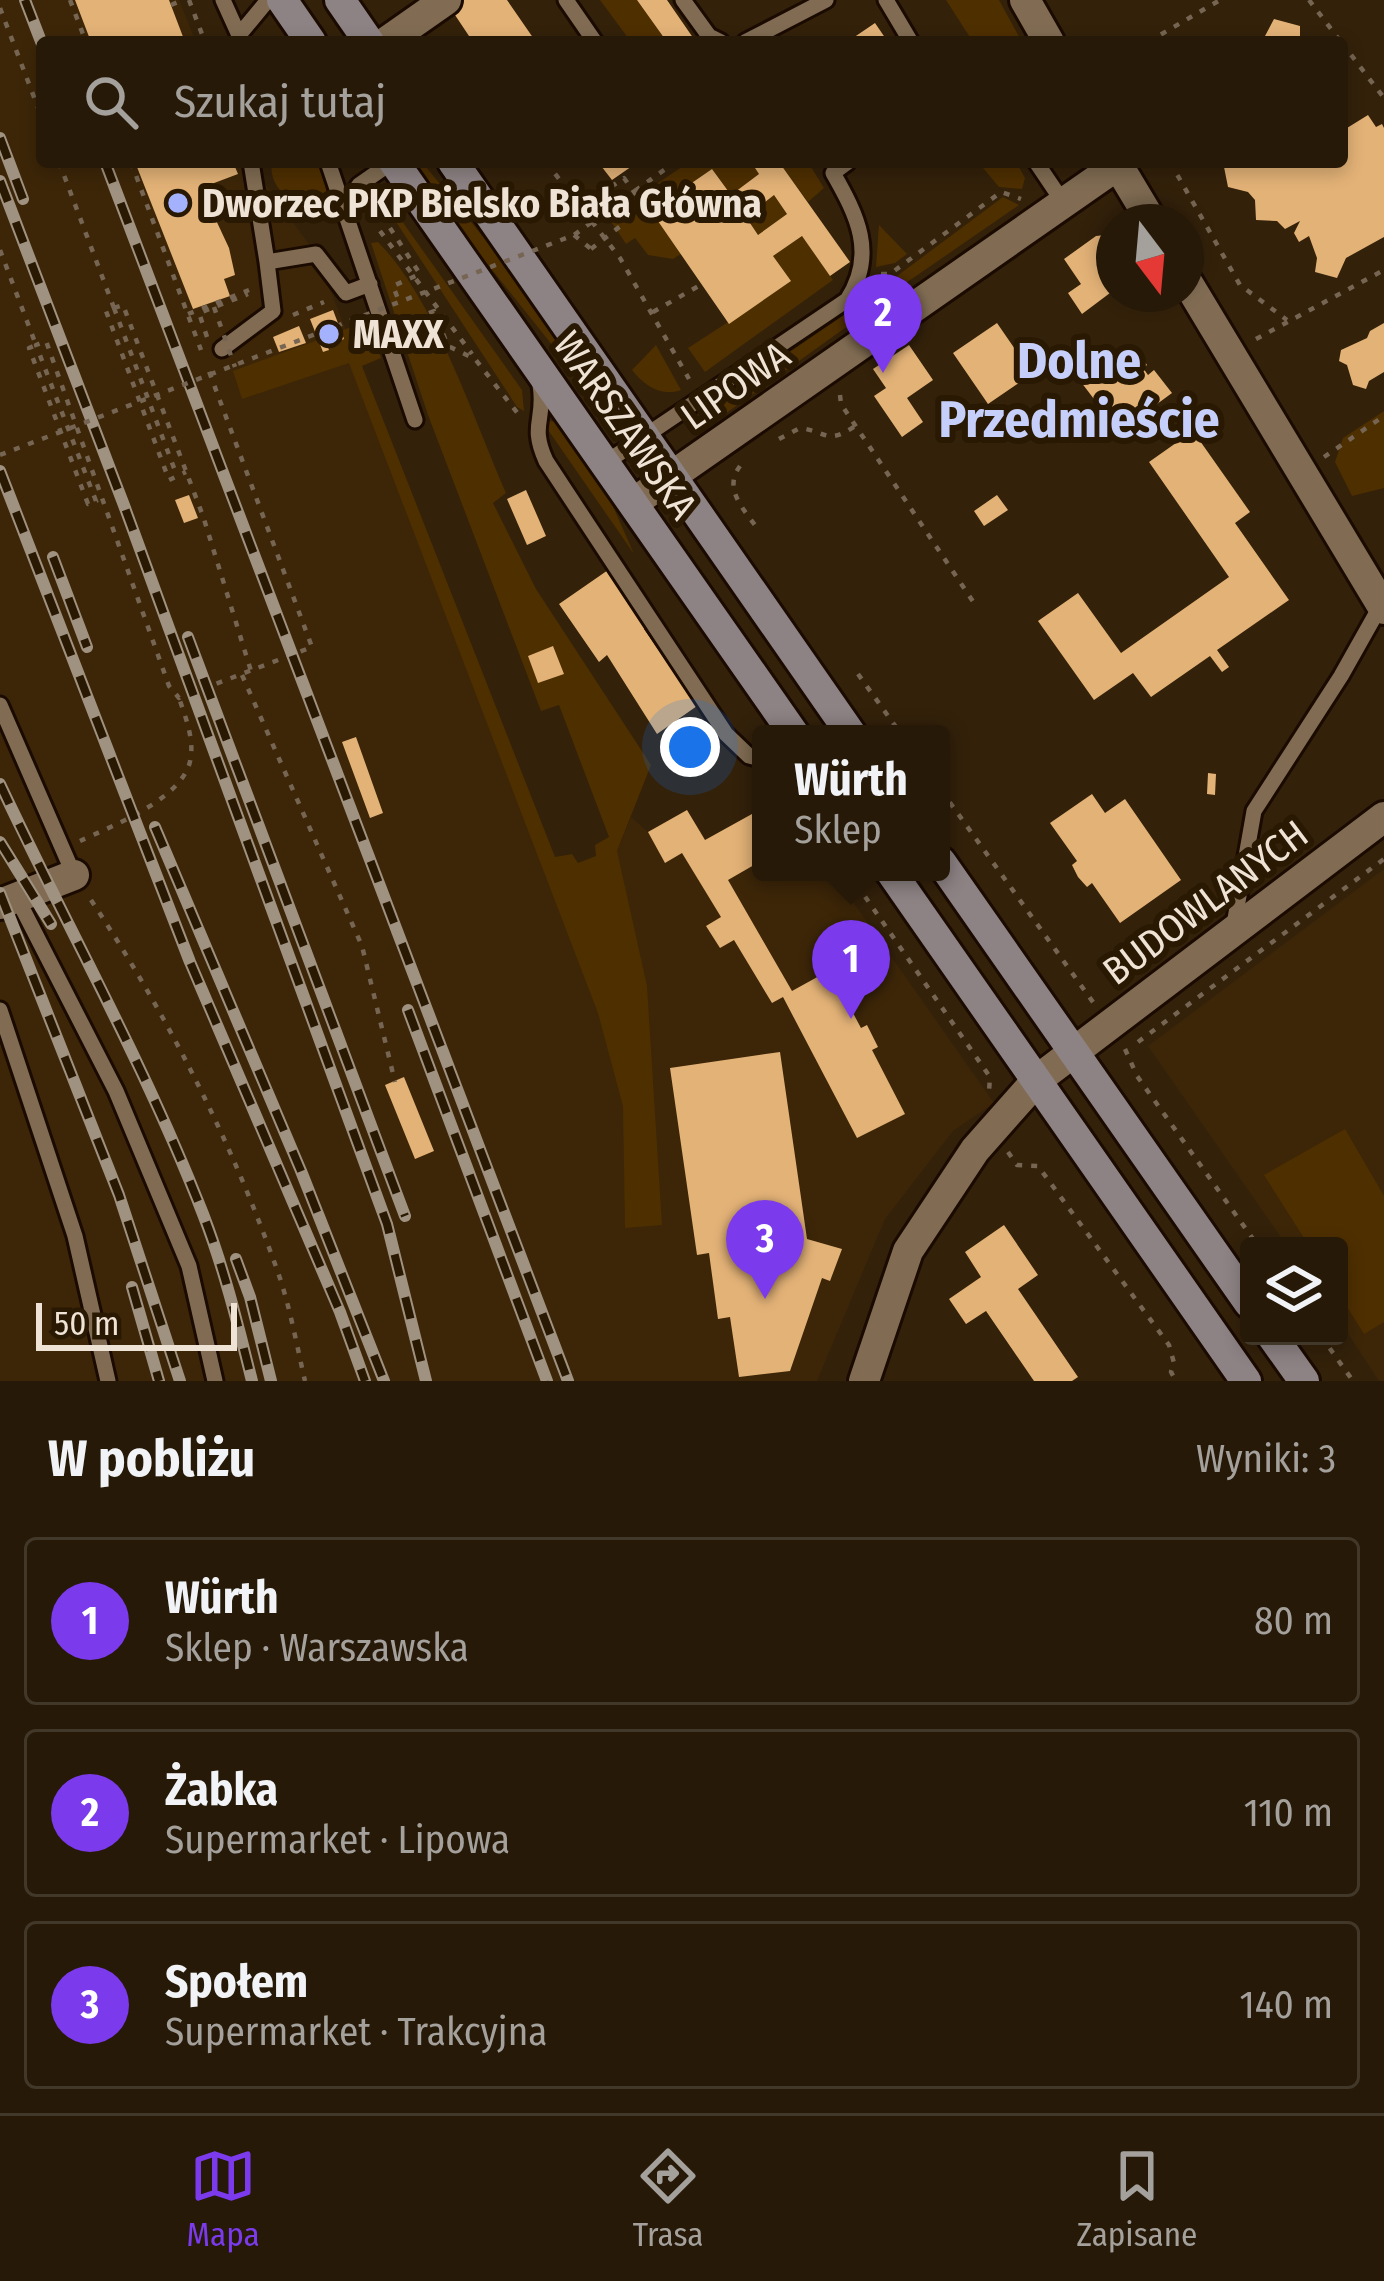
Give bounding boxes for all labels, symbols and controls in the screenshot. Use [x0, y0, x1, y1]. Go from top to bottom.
search box [36, 36, 1348, 168]
icon: search [78, 69, 144, 135]
text: Szukaj tutaj [174, 75, 386, 129]
place label: Dworzec PKP Bielsko Biała Główna [202, 181, 762, 227]
marker: Dworzec PKP Bielsko Biała Główna [165, 190, 191, 216]
north arrow [1096, 204, 1204, 312]
pin: 2 [844, 274, 922, 373]
place label: MAXX [353, 312, 444, 358]
marker: MAXX [316, 321, 342, 347]
street label: WARSZAWSKA [544, 323, 707, 528]
district label: Dolne Przedmieście [938, 330, 1220, 451]
street label: LIPOWA [672, 332, 799, 440]
your location [660, 717, 720, 777]
popup [752, 725, 950, 881]
text: Würth [794, 753, 908, 807]
text: Sklep [794, 807, 882, 853]
street label: BUDOWLANYCH [1094, 811, 1317, 995]
pin: 1 [812, 920, 890, 1019]
pin: 3 [726, 1200, 804, 1299]
map controls [1240, 1237, 1348, 1345]
button: layers [1240, 1237, 1348, 1345]
scale bar [36, 1297, 237, 1350]
text: 50 m [54, 1304, 119, 1344]
text: W pobliżu [48, 1428, 255, 1490]
text: Wyniki: 3 [1196, 1436, 1336, 1482]
text: Würth [165, 1571, 279, 1625]
text: 1 [82, 1598, 98, 1644]
text: 80 m [1254, 1598, 1333, 1644]
text: Sklep · Warszawska [165, 1625, 469, 1671]
text: Żabka [165, 1763, 278, 1817]
text: 2 [81, 1790, 99, 1836]
text: 110 m [1244, 1790, 1333, 1836]
text: Supermarket · Lipowa [165, 1817, 510, 1863]
text: Społem [165, 1955, 308, 2009]
text: 3 [81, 1982, 99, 2028]
text: 140 m [1239, 1982, 1333, 2028]
text: Supermarket · Trakcyjna [165, 2009, 547, 2055]
tab: Mapa [187, 2143, 260, 2255]
tab: Trasa [633, 2143, 703, 2255]
tab: Zapisane [1077, 2143, 1197, 2255]

